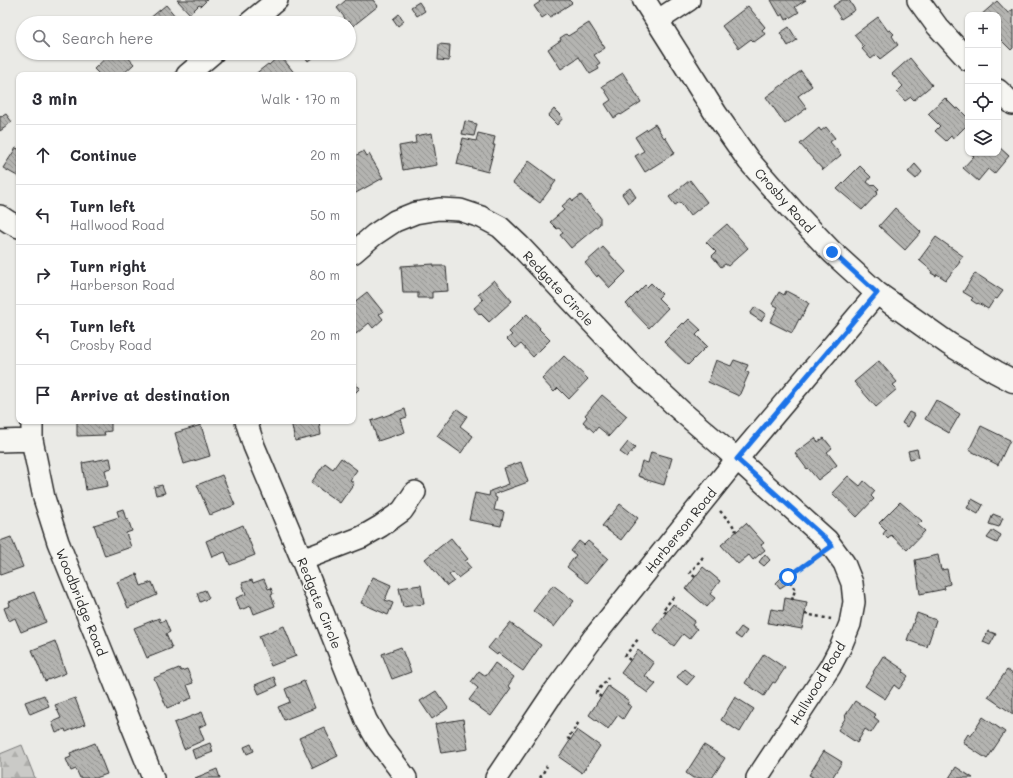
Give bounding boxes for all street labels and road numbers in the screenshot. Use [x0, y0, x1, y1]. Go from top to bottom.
street label: Crosby Road [751, 164, 819, 236]
street label: Redgate Circle [520, 247, 598, 329]
street label: Harberson Road [641, 484, 719, 576]
street label: Woodbridge Road [53, 546, 111, 658]
street label: Redgate Circle [294, 555, 346, 651]
street label: Hallwood Road [785, 638, 849, 728]

